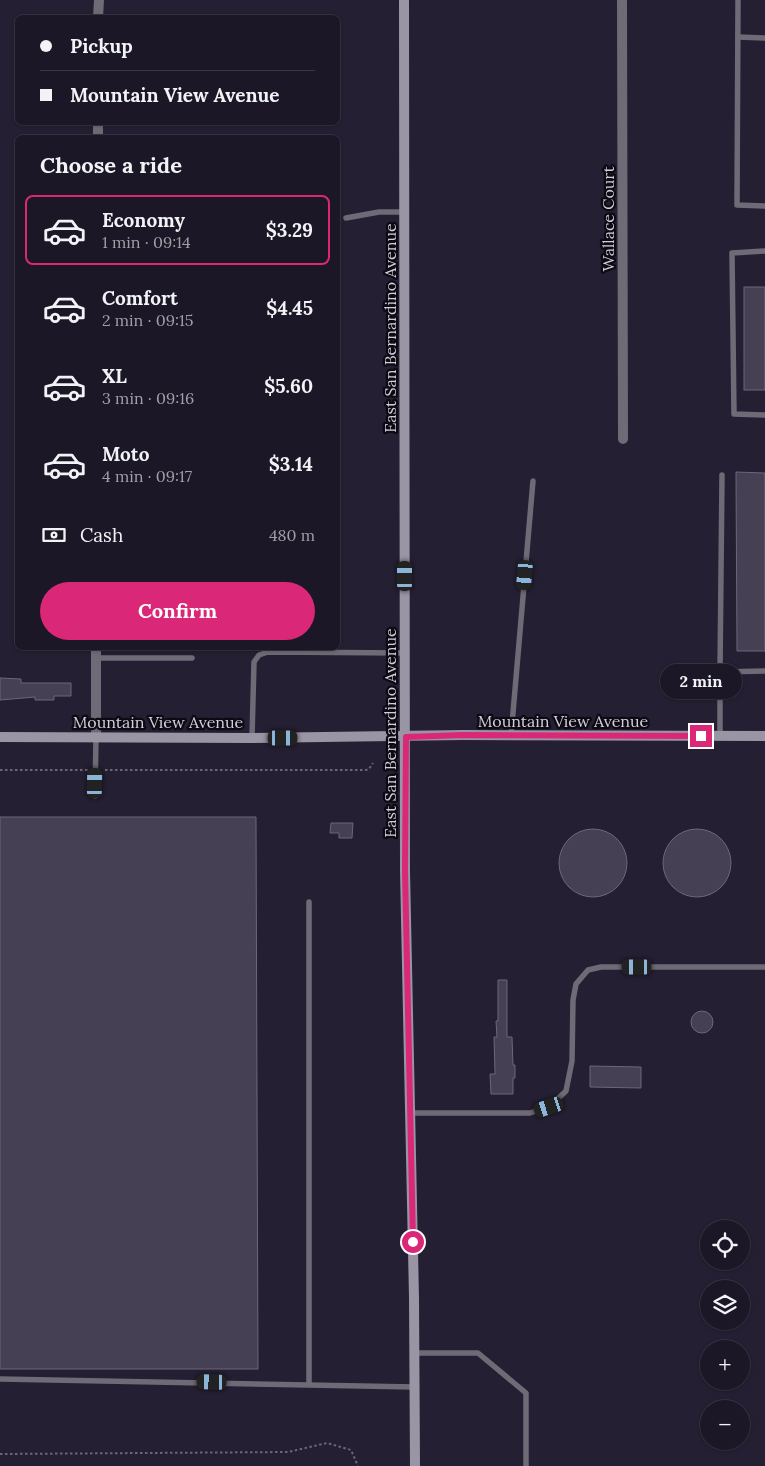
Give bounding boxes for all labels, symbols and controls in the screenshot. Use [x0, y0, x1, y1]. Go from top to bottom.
text: Pickup [70, 34, 133, 58]
text: Mountain View Avenue [70, 83, 279, 107]
text: Choose a ride [40, 151, 182, 179]
street label: Wallace Court [598, 166, 618, 272]
icon: car [42, 208, 87, 253]
text: Economy [102, 208, 185, 232]
text: $3.29 [266, 218, 313, 242]
street label: East San Bernardino Avenue [380, 223, 400, 433]
text: 1 min · 09:14 [102, 232, 191, 252]
icon: car [42, 286, 87, 331]
text: Comfort [102, 286, 178, 310]
text: $4.45 [266, 296, 313, 320]
text: 2 min · 09:15 [102, 310, 193, 330]
icon: car [42, 364, 87, 409]
text: XL [102, 364, 127, 388]
text: $5.60 [264, 374, 313, 398]
text: 3 min · 09:16 [102, 388, 194, 408]
icon: car [42, 442, 87, 487]
text: Moto [102, 442, 149, 466]
text: $3.14 [269, 452, 313, 476]
text: 4 min · 09:17 [102, 466, 192, 486]
icon: cash [40, 521, 68, 549]
text: Cash [80, 523, 123, 547]
text: 480 m [269, 525, 315, 545]
car [516, 559, 533, 591]
car [397, 561, 412, 591]
button: Confirm [40, 582, 315, 640]
street label: East San Bernardino Avenue [380, 628, 400, 838]
callout: 2 min [660, 664, 742, 698]
text: 2 min [680, 671, 722, 691]
street label: Mountain View Avenue [478, 711, 649, 731]
street label: Mountain View Avenue [73, 712, 244, 732]
route end [690, 725, 712, 747]
car [268, 731, 298, 746]
car [87, 768, 102, 798]
car [622, 960, 652, 975]
car [532, 1095, 565, 1119]
map controls [700, 1220, 750, 1450]
button: locate [700, 1220, 750, 1270]
route start [402, 1231, 424, 1253]
button: layers [700, 1280, 750, 1330]
button: + [700, 1340, 750, 1390]
car [196, 1374, 227, 1390]
button: − [700, 1400, 750, 1450]

